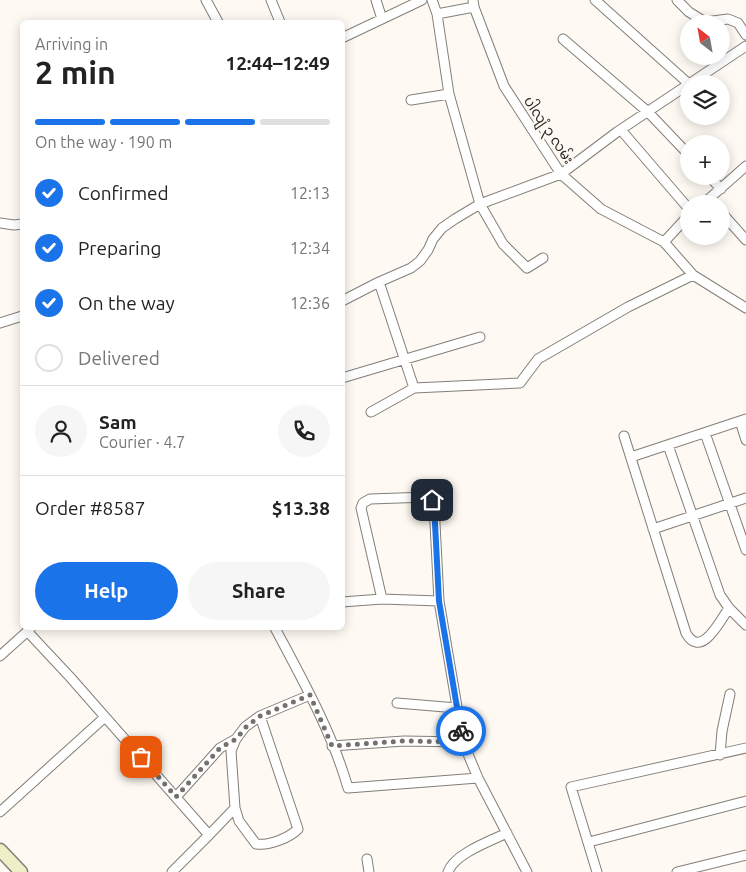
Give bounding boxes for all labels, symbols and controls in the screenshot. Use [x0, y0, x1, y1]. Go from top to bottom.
north arrow [680, 15, 730, 65]
map controls [680, 15, 730, 245]
text: Arriving in [35, 35, 108, 53]
text: 12:44–12:49 [225, 52, 330, 74]
text: 2 min [35, 54, 116, 90]
button: layers [680, 75, 730, 125]
street label: ပါလျံ ၃ လမ်း [517, 92, 579, 169]
text: On the way · 190 m [35, 133, 172, 151]
button: + [680, 135, 730, 185]
icon: check [35, 179, 63, 207]
text: Confirmed [78, 182, 169, 204]
text: 12:13 [290, 184, 330, 202]
button: − [680, 195, 730, 245]
icon: check [35, 234, 63, 262]
text: Preparing [78, 237, 162, 259]
text: 12:34 [290, 239, 330, 257]
icon: check [35, 289, 63, 317]
text: On the way [78, 292, 175, 314]
text: 12:36 [290, 294, 330, 312]
text: Delivered [78, 347, 160, 369]
button: person [35, 405, 87, 457]
button: phone [278, 405, 330, 457]
text: Sam [99, 411, 137, 433]
text: Courier · 4.7 [99, 433, 185, 451]
pin [411, 479, 453, 521]
icon: home [418, 486, 446, 514]
text: Order #8587 [35, 497, 145, 519]
text: $13.38 [272, 497, 330, 519]
button: Help [35, 562, 178, 620]
button: Share [188, 562, 330, 620]
courier [436, 706, 486, 756]
icon: bike [447, 717, 475, 745]
pin [120, 736, 162, 778]
icon: bag [127, 743, 155, 771]

